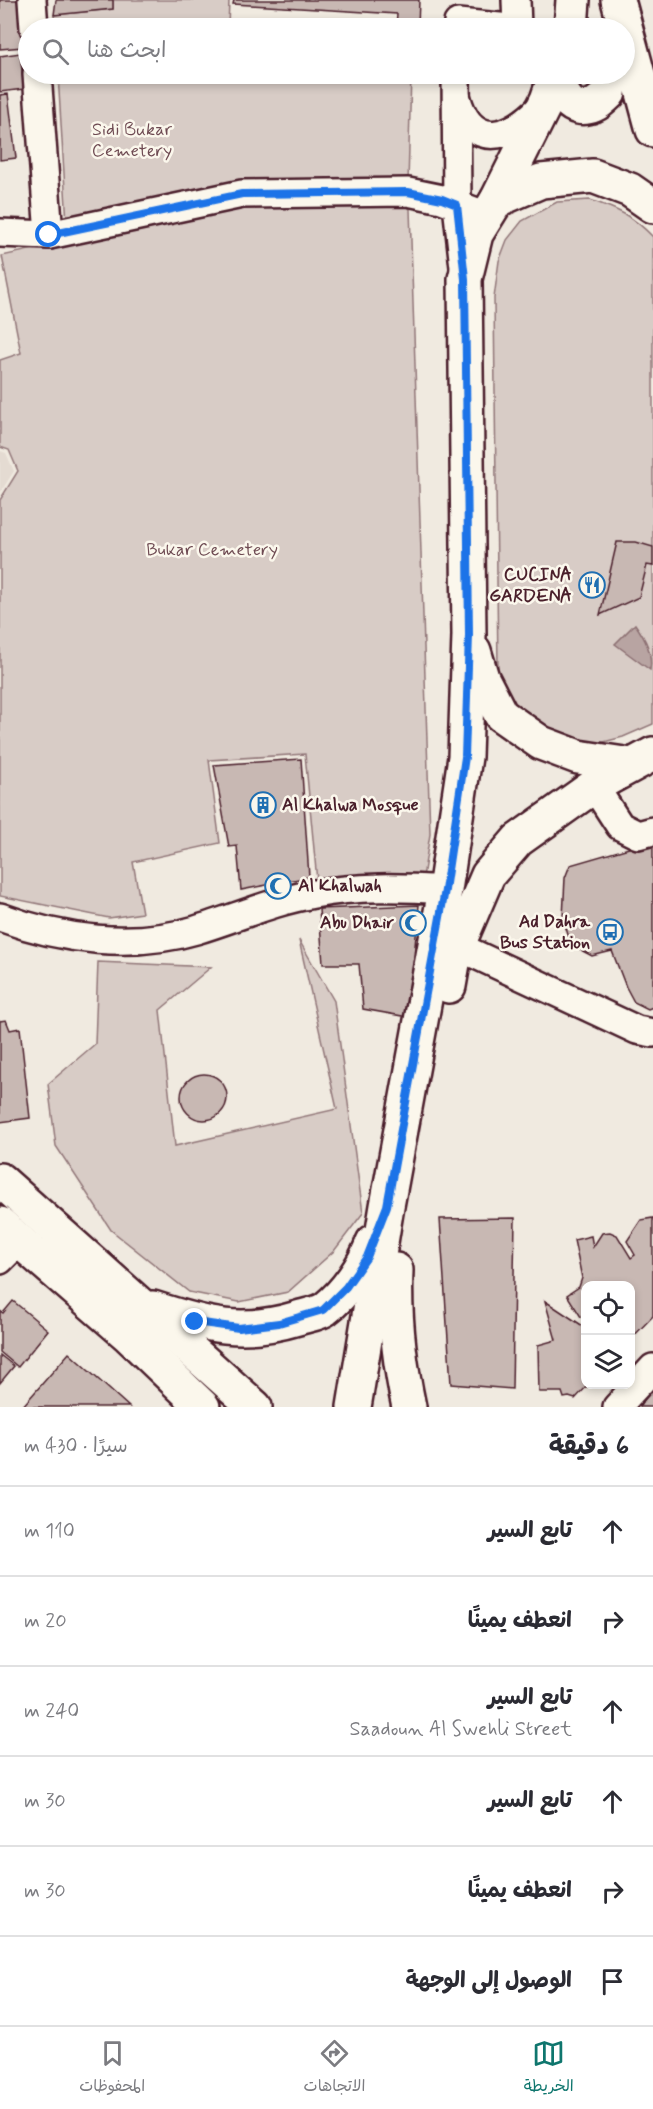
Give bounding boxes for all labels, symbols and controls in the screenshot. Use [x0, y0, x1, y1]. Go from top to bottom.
search box [18, 18, 635, 84]
icon: search [39, 35, 72, 68]
text: ابحث هنا [87, 37, 167, 65]
park label: Sidi Bukar Cemetery [92, 118, 173, 163]
route start [35, 221, 61, 247]
park label: Bukar Cemetery [146, 538, 278, 562]
place label: CUCINA GARDENA [489, 563, 572, 608]
restaurant icon: CUCINA GARDENA [577, 570, 607, 600]
building icon: Al Khalwa Mosque [248, 790, 278, 820]
place label: Al Khalwa Mosque [282, 793, 419, 817]
mosque icon: Al Khalwah [263, 871, 293, 901]
place label: Al Khalwah [298, 874, 382, 898]
mosque icon: Abu Dhair [398, 908, 428, 938]
place label: Ad Dahra Bus Station [500, 910, 591, 955]
place label: Abu Dhair [320, 911, 394, 935]
bus stop icon: Ad Dahra Bus Station [595, 917, 625, 947]
map controls [581, 1281, 635, 1389]
button: locate [581, 1281, 635, 1335]
route end [181, 1308, 207, 1334]
button: layers [581, 1335, 635, 1389]
text: 6 دقيقة [549, 1430, 629, 1464]
text: سيرًا · 430 m [24, 1433, 128, 1460]
icon: ahead [596, 1515, 629, 1548]
text: تابع السير [488, 1517, 572, 1545]
text: 110 m [24, 1518, 75, 1545]
icon: right [596, 1605, 629, 1638]
text: انعطف يمينًا [468, 1607, 572, 1635]
text: 20 m [24, 1608, 67, 1635]
text: تابع السير [488, 1684, 572, 1712]
icon: ahead [596, 1695, 629, 1728]
text: 240 m [24, 1698, 79, 1725]
text: Saadoun Al Swehli Street [349, 1716, 572, 1743]
icon: ahead [596, 1785, 629, 1818]
text: تابع السير [488, 1787, 572, 1815]
text: 30 m [24, 1788, 66, 1815]
icon: right [596, 1875, 629, 1908]
text: انعطف يمينًا [468, 1877, 572, 1905]
text: 30 m [24, 1878, 66, 1905]
icon: arrive [596, 1965, 629, 1998]
text: الوصول إلى الوجهة [405, 1967, 572, 1995]
tab: المحفوظات [79, 2037, 145, 2100]
tab: الاتجاهات [304, 2037, 365, 2100]
tab: الخريطة [524, 2037, 574, 2100]

